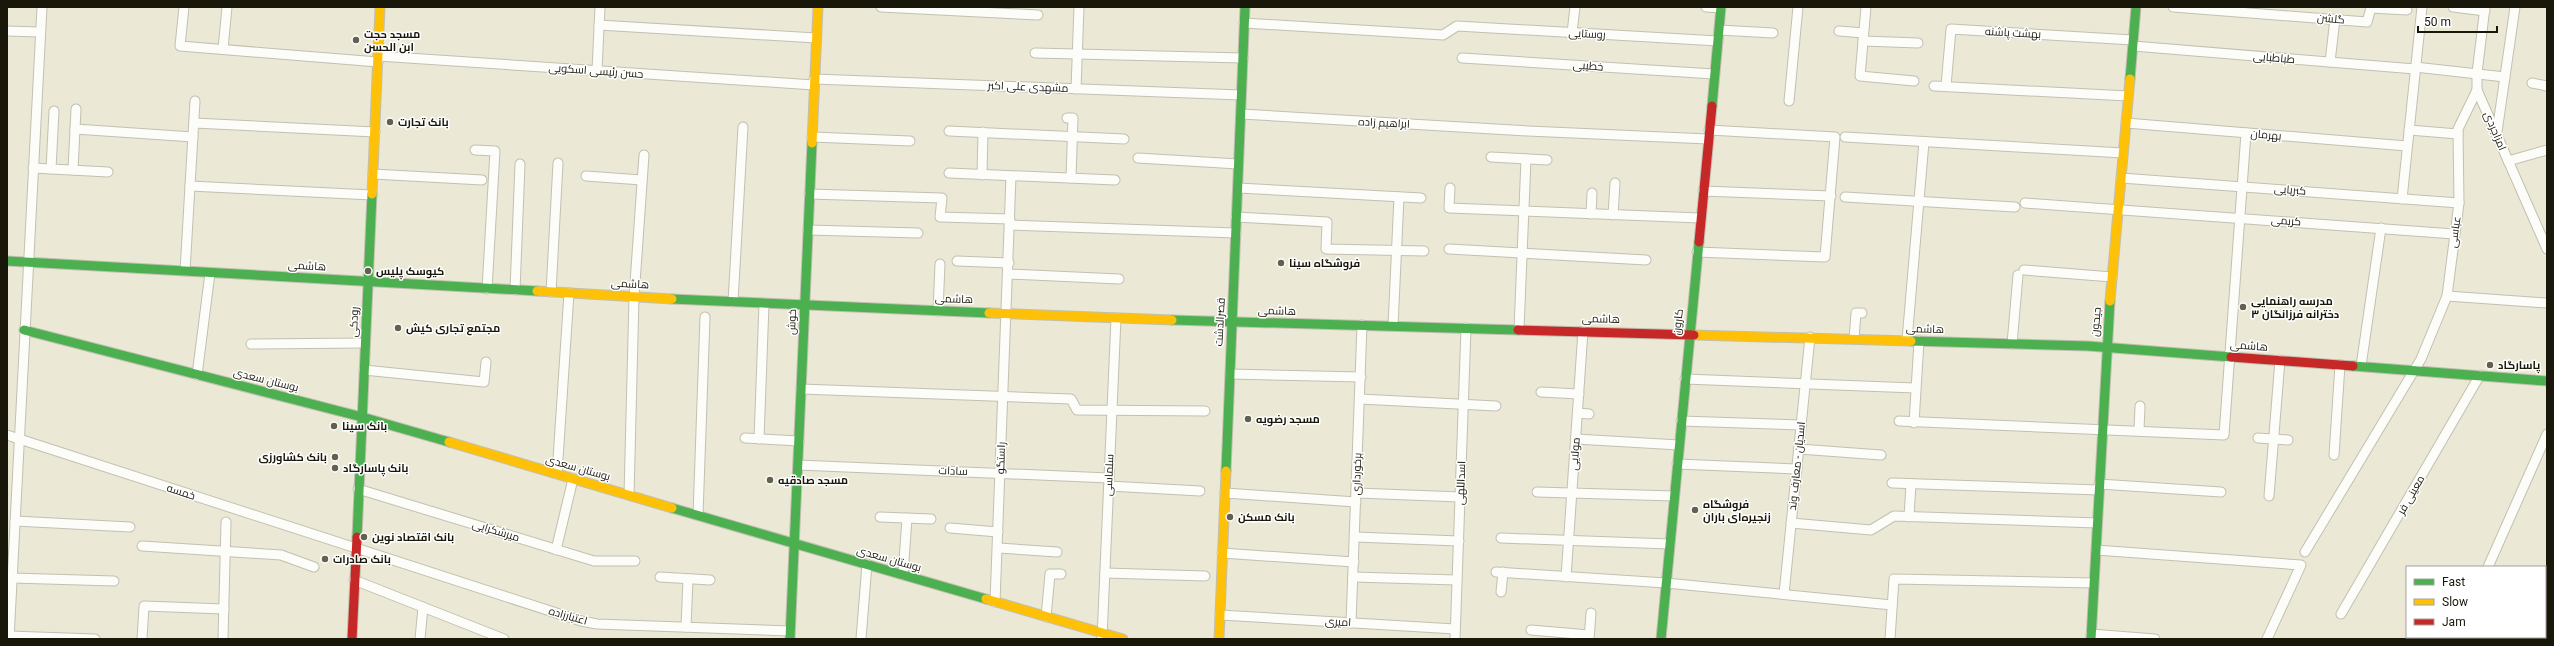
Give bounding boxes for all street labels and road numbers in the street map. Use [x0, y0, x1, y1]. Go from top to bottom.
street label: گلشن [2317, 11, 2345, 27]
street label: بهشت پاشنه [1985, 25, 2041, 41]
street label: روستایی [1568, 27, 1606, 41]
street label: طباطبایی [2253, 50, 2295, 66]
street label: خطیبی [1572, 58, 1604, 74]
street label: حسن رئیسی اسکویی [548, 61, 644, 81]
street label: مشهدی علی اکبر [986, 79, 1069, 95]
street label: امزاجردی [2481, 110, 2509, 152]
street label: ابراهیم زاده [1358, 115, 1410, 132]
street label: بهرمان [2250, 127, 2282, 143]
street label: کبریایی [2273, 182, 2307, 198]
street label: کریمی [2270, 213, 2302, 229]
street label: عباسی [2446, 215, 2464, 249]
street label: هاشمی [288, 259, 326, 273]
street label: هاشمی [611, 277, 649, 291]
street label: هاشمی [935, 292, 973, 306]
street label: قصرالدشت [1212, 297, 1228, 347]
street label: هاشمی [1258, 304, 1296, 318]
street label: رودکی [347, 306, 361, 338]
street label: جیحون [2088, 307, 2104, 337]
street label: کارون [1670, 308, 1686, 336]
street label: خوش [785, 309, 799, 335]
street label: هاشمی [1582, 312, 1620, 326]
street label: هاشمی [1906, 322, 1944, 336]
street label: هاشمی [2229, 338, 2269, 354]
street label: بوستان سعدی [232, 366, 300, 394]
street label: اسدیان - معارف وند [1786, 421, 1808, 511]
street label: مولایی [1567, 437, 1583, 471]
street label: راستگو [994, 442, 1008, 474]
street label: برخورداری [1350, 452, 1364, 496]
street label: بوستان سعدی [544, 453, 612, 483]
street label: سلماسی [1101, 454, 1117, 496]
street label: اسداللهی [1454, 461, 1468, 505]
street label: سادات [938, 464, 968, 478]
street label: معینی فر [2394, 473, 2427, 518]
street label: خمسه [165, 481, 197, 503]
street label: میرشکرایی [471, 518, 521, 544]
street label: بوستان سعدی [855, 544, 923, 574]
street label: اعتبارزاده [547, 604, 589, 628]
street label: امیری [1324, 615, 1352, 629]

